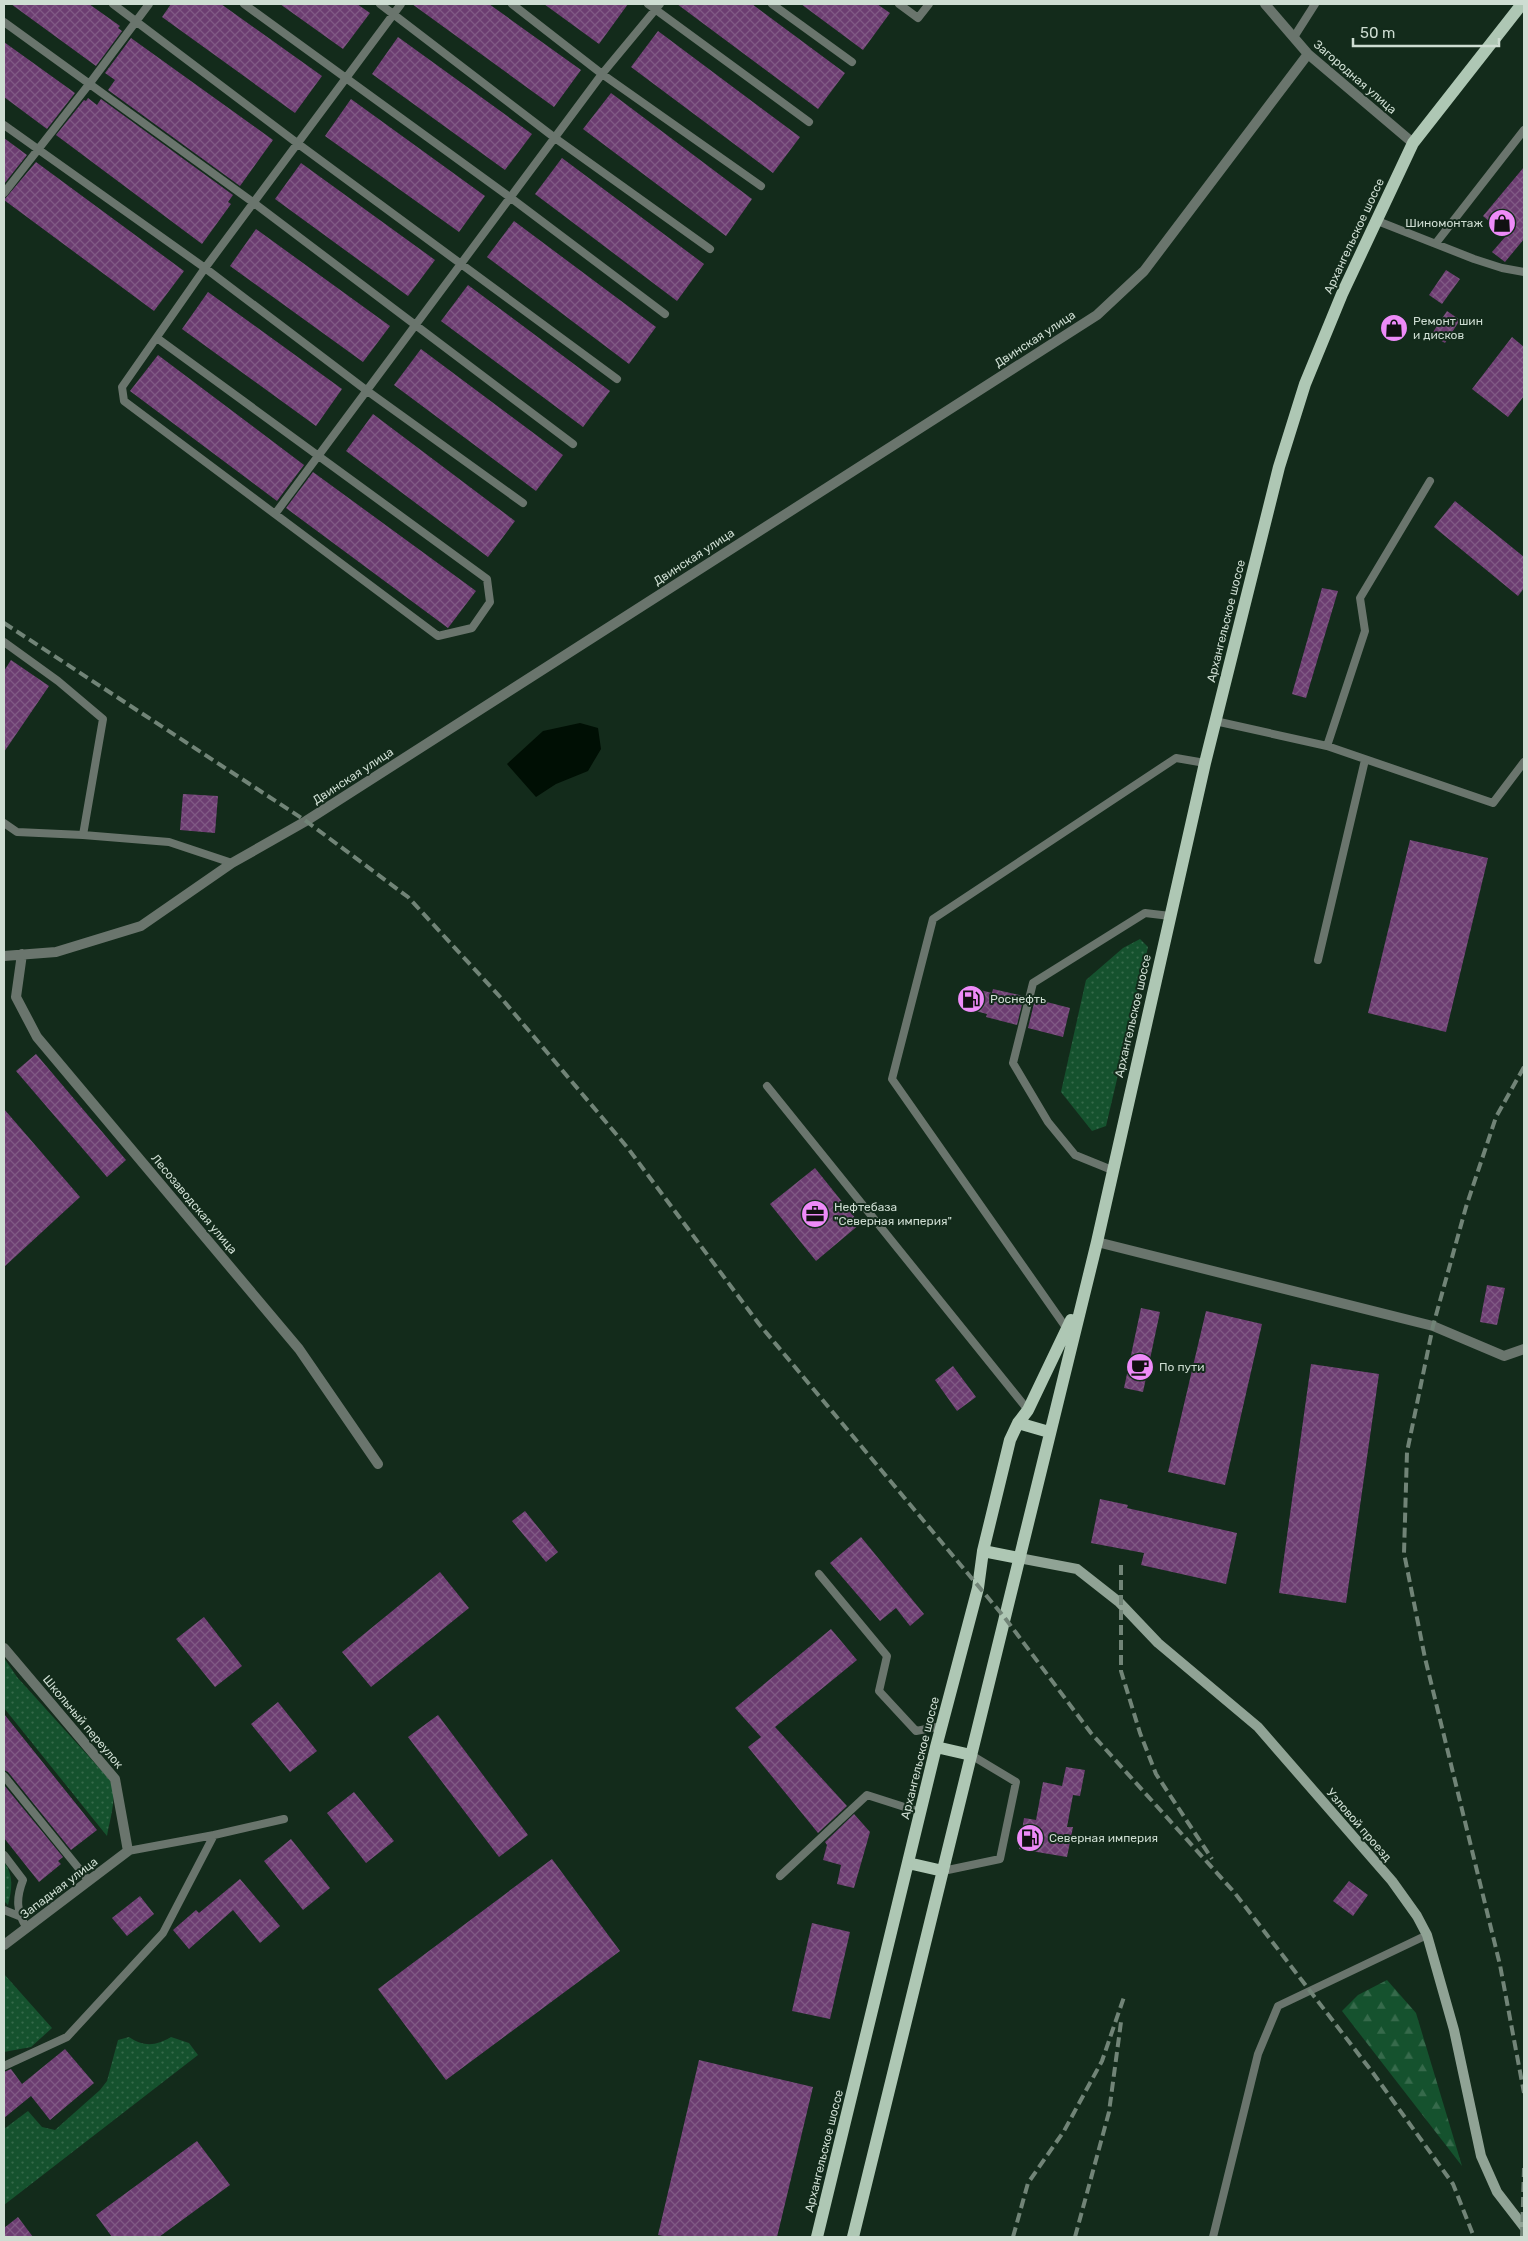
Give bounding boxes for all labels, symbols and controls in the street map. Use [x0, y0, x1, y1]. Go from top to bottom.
scale bar [1353, 15, 1499, 47]
text: 50 m [1360, 24, 1395, 42]
street label: Загородная улица [1311, 37, 1399, 117]
street label: Архангельское шоссе [1321, 176, 1387, 296]
shop icon: Шиномонтаж [1487, 208, 1517, 238]
place label: Шиномонтаж [1405, 216, 1483, 230]
street label: Двинская улица [992, 308, 1078, 370]
shop icon: Ремонт шин и дисков [1379, 313, 1409, 343]
place label: Ремонт шин и дисков [1413, 314, 1483, 342]
street label: Двинская улица [651, 526, 737, 588]
street label: Архангельское шоссе [1204, 558, 1248, 684]
street label: Двинская улица [310, 745, 396, 807]
street label: Архангельское шоссе [1112, 953, 1154, 1079]
fuel station icon: Роснефть [956, 984, 986, 1014]
place label: Роснефть [990, 992, 1046, 1006]
street label: Лесозаводская улица [148, 1151, 240, 1257]
office icon: Нефтебаза "Северная империя" [800, 1199, 830, 1229]
place label: Нефтебаза "Северная империя" [834, 1200, 952, 1228]
cafe icon: По пути [1125, 1352, 1155, 1382]
place label: По пути [1159, 1360, 1205, 1374]
street label: Школьный переулок [40, 1673, 126, 1772]
street label: Архангельское шоссе [898, 1695, 942, 1821]
street label: Узловой проезд [1323, 1786, 1395, 1864]
fuel station icon: Северная империя [1015, 1823, 1045, 1853]
place label: Северная империя [1049, 1831, 1158, 1845]
street label: Западная улица [18, 1854, 100, 1922]
street label: Архангельское шоссе [802, 2088, 846, 2214]

